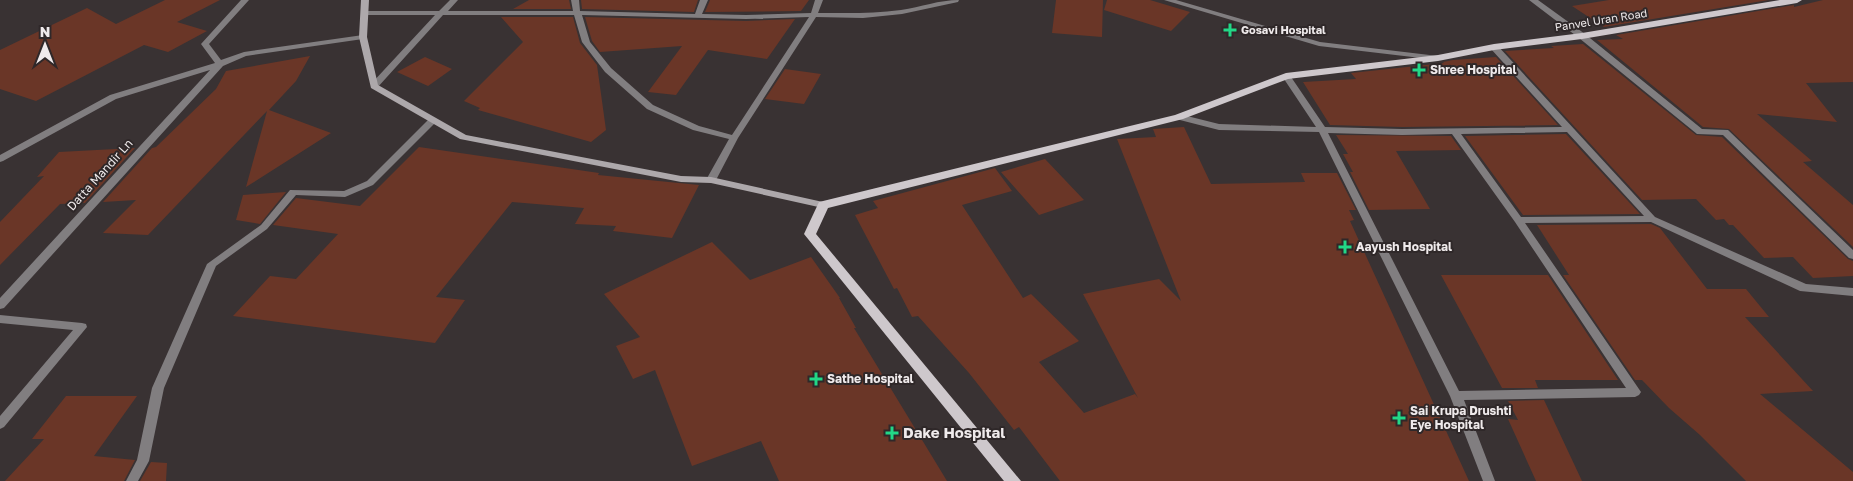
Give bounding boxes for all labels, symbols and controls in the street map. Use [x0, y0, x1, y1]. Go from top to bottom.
street label: Panvel Uran Road [1554, 6, 1648, 33]
north arrow [20, 20, 70, 70]
text: N [40, 23, 50, 40]
marker: Gosavi Hospital [1223, 23, 1237, 37]
place label: Gosavi Hospital [1241, 23, 1326, 36]
place label: Shree Hospital [1430, 62, 1516, 77]
marker: Shree Hospital [1412, 63, 1426, 77]
street label: Datta Mandir Ln [64, 136, 136, 214]
place label: Aayush Hospital [1356, 239, 1452, 254]
marker: Aayush Hospital [1338, 240, 1352, 254]
place label: Sathe Hospital [827, 371, 914, 386]
marker: Sathe Hospital [809, 372, 823, 386]
place label: Sai Krupa Drushti Eye Hospital [1410, 403, 1512, 432]
marker: Sai Krupa Drushti Eye Hospital [1392, 411, 1406, 425]
place label: Dake Hospital [903, 423, 1005, 441]
marker: Dake Hospital [885, 426, 899, 440]

